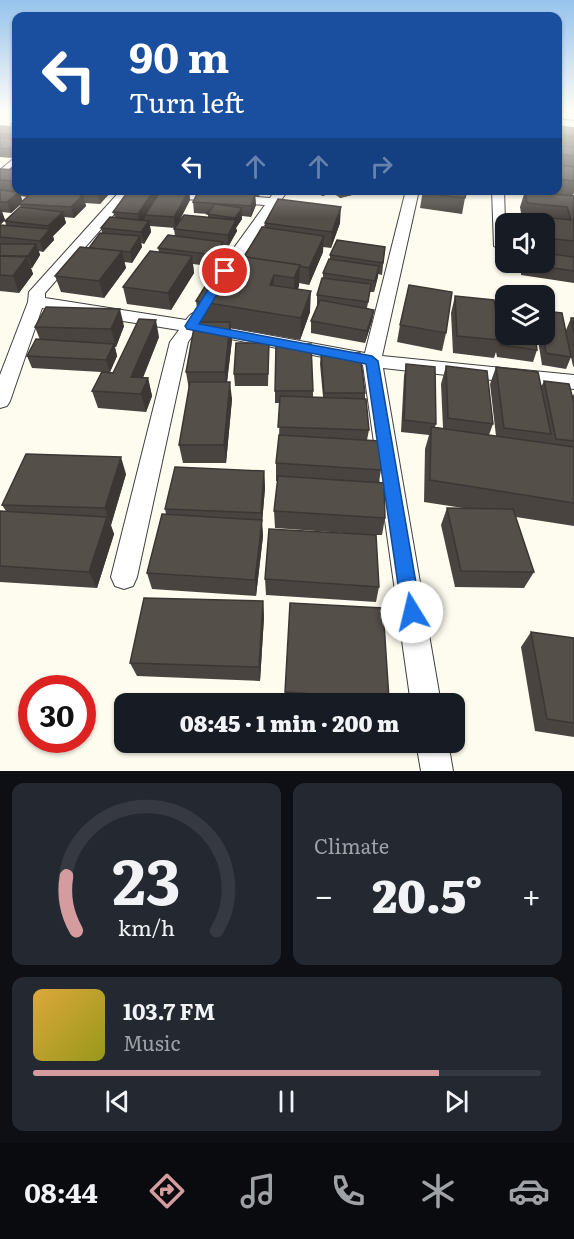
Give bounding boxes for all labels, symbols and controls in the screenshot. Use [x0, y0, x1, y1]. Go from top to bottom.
text: 90 m [129, 24, 229, 86]
icon: left [30, 36, 108, 114]
text: Turn left [129, 81, 244, 121]
icon: left [176, 150, 209, 183]
icon: ahead [239, 150, 272, 183]
icon: ahead [302, 150, 335, 183]
icon: right [365, 150, 398, 183]
map controls [495, 213, 555, 345]
button: sound [495, 213, 555, 273]
pin [199, 245, 250, 296]
icon: arrive [208, 254, 241, 287]
button: layers [495, 285, 555, 345]
position arrow [380, 580, 444, 644]
speed limit sign: 30 [18, 675, 96, 753]
text: 08:45 · 1 min · 200 m [180, 706, 399, 739]
text: Climate [314, 830, 389, 860]
text: 23 [112, 832, 181, 924]
text: 20.5° [372, 860, 483, 927]
text: − [314, 869, 333, 918]
text: + [522, 869, 541, 918]
text: km/h [118, 911, 175, 943]
text: 103.7 FM [123, 994, 215, 1027]
text: Music [123, 1027, 180, 1057]
icon: previous [101, 1085, 134, 1118]
icon: pause [270, 1085, 303, 1118]
icon: next [440, 1085, 473, 1118]
icon: directions [146, 1170, 188, 1212]
icon: music [237, 1170, 279, 1212]
icon: phone [327, 1170, 369, 1212]
icon: climate [417, 1170, 459, 1212]
icon: car [508, 1170, 550, 1212]
text: 08:44 [24, 1171, 98, 1211]

